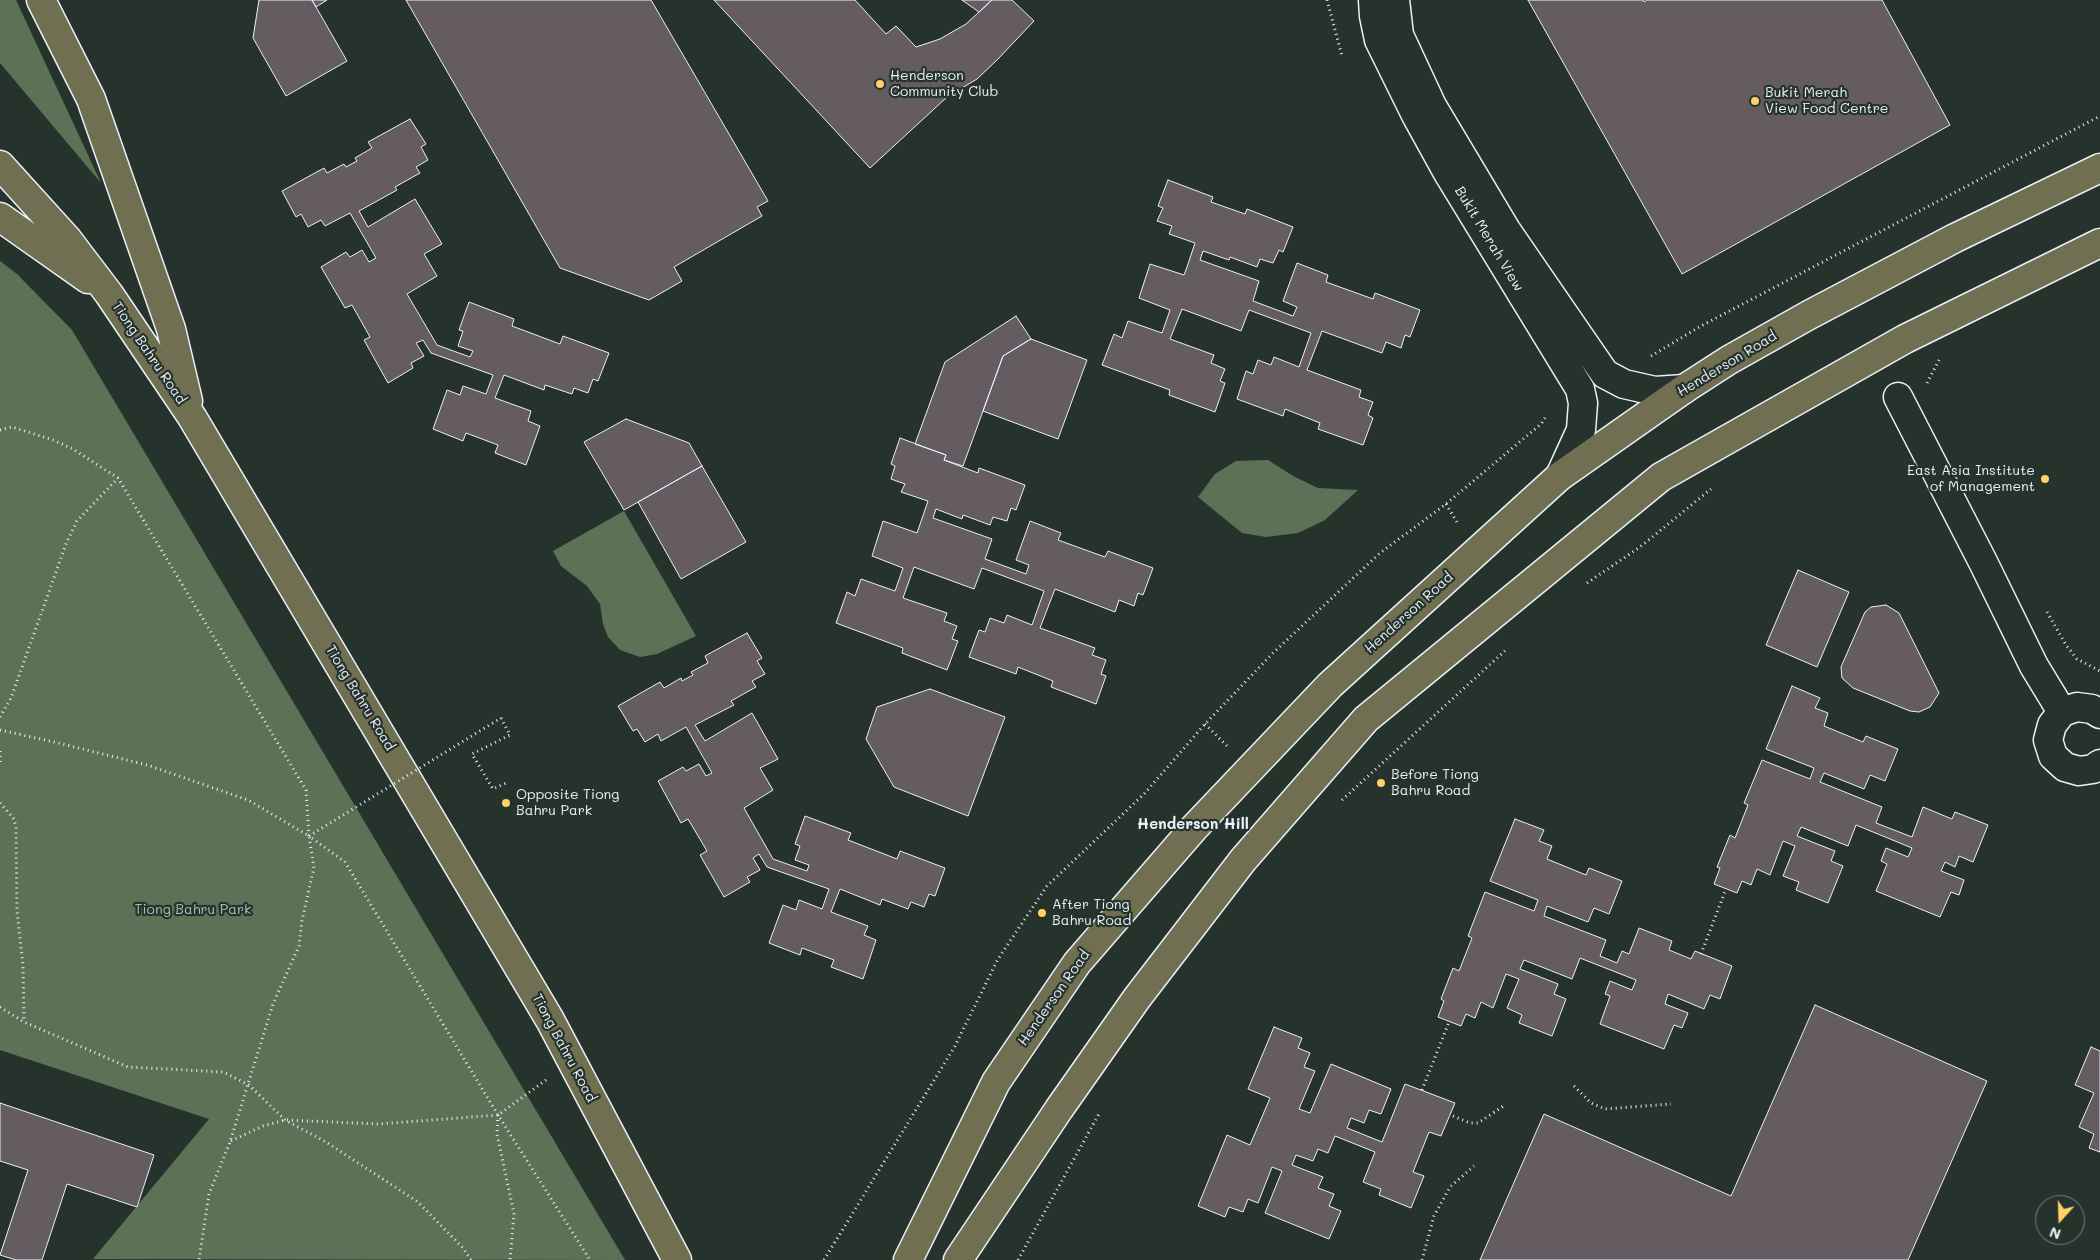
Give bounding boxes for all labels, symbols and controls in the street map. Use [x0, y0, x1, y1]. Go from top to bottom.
place label: Henderson Community Club [890, 68, 998, 100]
marker: Henderson Community Club [874, 78, 886, 90]
place label: Bukit Merah View Food Centre [1765, 85, 1888, 118]
marker: Bukit Merah View Food Centre [1749, 95, 1761, 107]
street label: Bukit Merah View [1451, 183, 1527, 295]
street label: Tiong Bahru Road [108, 299, 190, 407]
street label: Henderson Road [1674, 328, 1780, 400]
place label: East Asia Institute of Management [1907, 463, 2035, 496]
marker: East Asia Institute of Management [2039, 473, 2051, 485]
street label: Henderson Road [1361, 569, 1457, 657]
street label: Tiong Bahru Road [322, 642, 398, 754]
place label: Before Tiong Bahru Road [1391, 767, 1479, 800]
marker: Before Tiong Bahru Road [1375, 777, 1387, 789]
place label: Opposite Tiong Bahru Park [516, 787, 619, 820]
marker: Opposite Tiong Bahru Park [500, 797, 512, 809]
district label: Henderson Hill [1137, 815, 1249, 833]
place label: After Tiong Bahru Road [1052, 897, 1131, 930]
park label: Tiong Bahru Park [135, 902, 251, 918]
marker: After Tiong Bahru Road [1036, 907, 1048, 919]
street label: Henderson Road [1015, 947, 1093, 1049]
street label: Tiong Bahru Road [528, 991, 600, 1105]
north arrow [2035, 1195, 2085, 1245]
text: N [2047, 1223, 2063, 1244]

